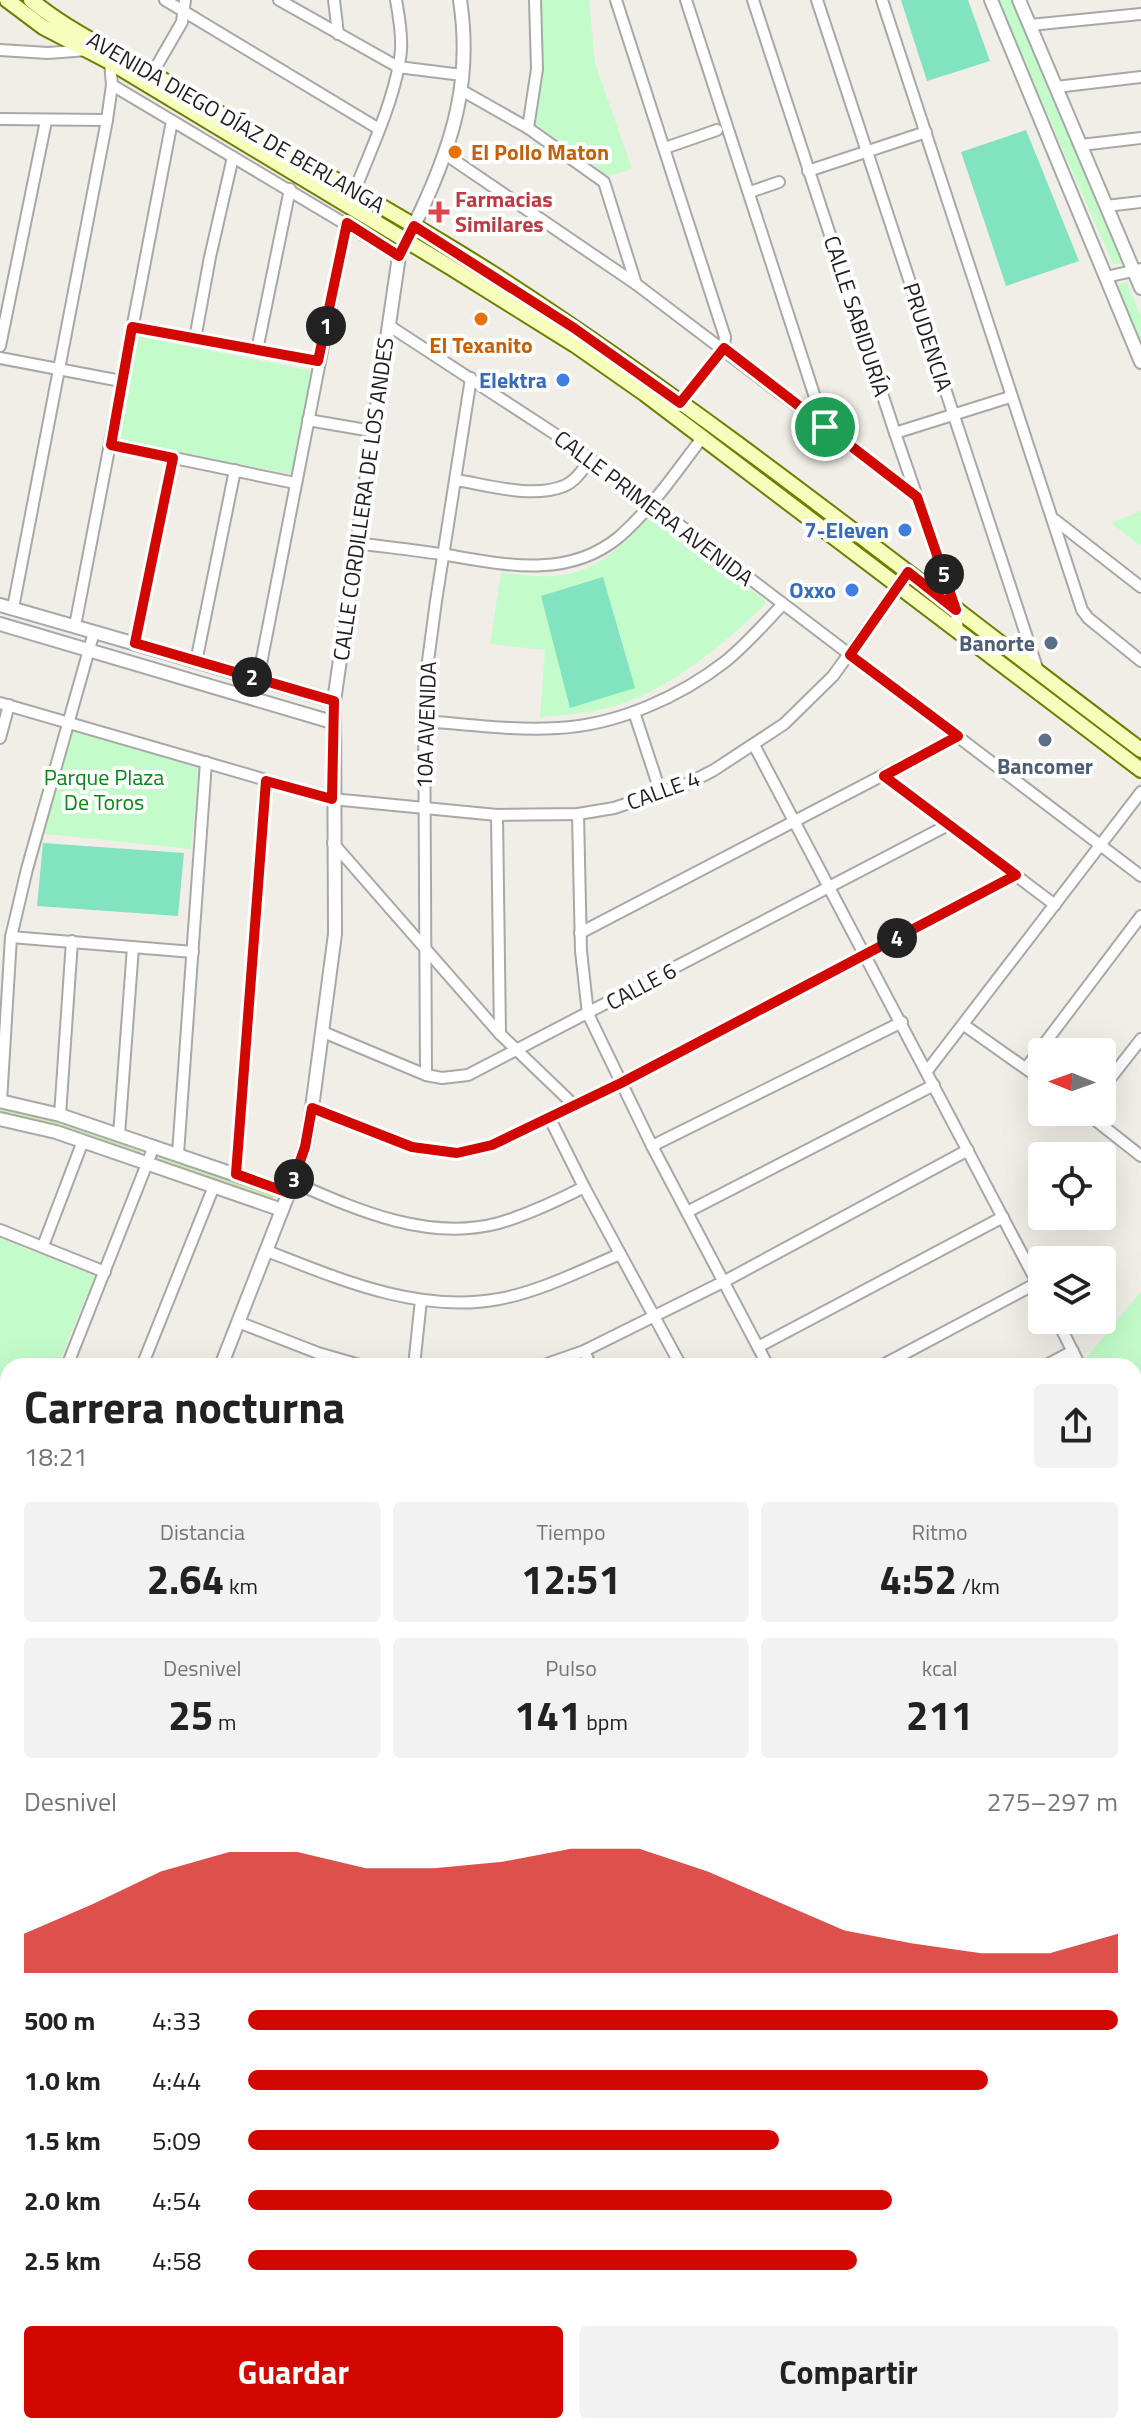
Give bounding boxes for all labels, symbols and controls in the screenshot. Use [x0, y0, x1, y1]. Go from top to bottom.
street label: AVENIDA DIEGO DÍAZ DE BERLANGA [81, 23, 391, 221]
place label: El Pollo Maton [471, 135, 609, 169]
marker: El Pollo Maton [446, 143, 464, 161]
place label: Farmacias Similares [455, 182, 553, 241]
marker: Farmacias Similares [430, 203, 448, 221]
street label: CALLE SABIDURÍA [815, 231, 899, 401]
street label: PRUDENCIA [894, 278, 962, 396]
pin: 1 [306, 306, 346, 346]
text: 1 [320, 309, 332, 343]
marker: El Texanito [472, 310, 490, 328]
place label: El Texanito [429, 328, 533, 362]
street label: CALLE CORDILLERA DE LOS ANDES [323, 335, 403, 663]
place label: Elektra [479, 363, 547, 397]
marker: Elektra [554, 371, 572, 389]
pin [791, 393, 859, 461]
icon: arrive [803, 405, 847, 449]
street label: CALLE PRIMERA AVENIDA [547, 422, 761, 594]
place label: 7-Eleven [804, 513, 889, 547]
marker: 7-Eleven [896, 521, 914, 539]
pin: 5 [924, 554, 964, 594]
text: 5 [938, 557, 950, 591]
place label: Oxxo [789, 573, 836, 607]
marker: Oxxo [843, 581, 861, 599]
place label: Banorte [959, 626, 1035, 660]
marker: Banorte [1042, 634, 1060, 652]
pin: 2 [232, 657, 272, 697]
text: 2 [246, 660, 258, 694]
street label: 10A AVENIDA [407, 661, 445, 789]
marker: Bancomer [1036, 731, 1054, 749]
place label: Bancomer [997, 749, 1093, 783]
park label: Parque Plaza De Toros [44, 760, 164, 819]
street label: CALLE 4 [622, 761, 704, 819]
pin: 4 [877, 918, 917, 958]
text: 4 [891, 921, 903, 955]
street label: CALLE 6 [600, 953, 682, 1019]
north arrow [1028, 1038, 1116, 1126]
map controls [1028, 1038, 1116, 1334]
button: locate [1028, 1142, 1116, 1230]
pin: 3 [274, 1159, 314, 1199]
text: 3 [288, 1162, 300, 1196]
button: layers [1028, 1246, 1116, 1334]
text: Carrera nocturna [24, 1373, 345, 1440]
button: share [1034, 1384, 1118, 1468]
text: 18:21 [24, 1437, 88, 1476]
text: Distancia [160, 1515, 245, 1549]
text: Tiempo [536, 1515, 606, 1549]
text: Ritmo [912, 1515, 968, 1549]
text: 2.64 [147, 1549, 224, 1610]
text: 12:51 [521, 1549, 621, 1610]
text: 4:52 [880, 1549, 957, 1610]
text: km [224, 1569, 258, 1603]
text: /km [957, 1569, 1000, 1603]
text: Desnivel [163, 1651, 242, 1685]
text: Pulso [545, 1651, 597, 1685]
text: kcal [922, 1651, 958, 1685]
text: 25 [168, 1685, 213, 1746]
text: 141 [514, 1685, 581, 1746]
text: 211 [906, 1685, 973, 1746]
text: m [213, 1705, 236, 1739]
text: bpm [581, 1705, 628, 1739]
text: Desnivel [24, 1782, 117, 1821]
text: 275–297 m [987, 1782, 1118, 1821]
text: 500 m [24, 2001, 95, 2040]
text: 4:33 [152, 2001, 201, 2040]
text: 1.0 km [24, 2061, 101, 2100]
text: 4:44 [152, 2061, 201, 2100]
text: 1.5 km [24, 2121, 101, 2160]
text: 5:09 [152, 2121, 201, 2160]
text: 2.0 km [24, 2181, 101, 2220]
text: 4:54 [152, 2181, 201, 2220]
text: 2.5 km [24, 2241, 101, 2280]
text: 4:58 [152, 2241, 201, 2280]
button: Guardar [24, 2326, 563, 2418]
button: Compartir [579, 2326, 1118, 2418]

